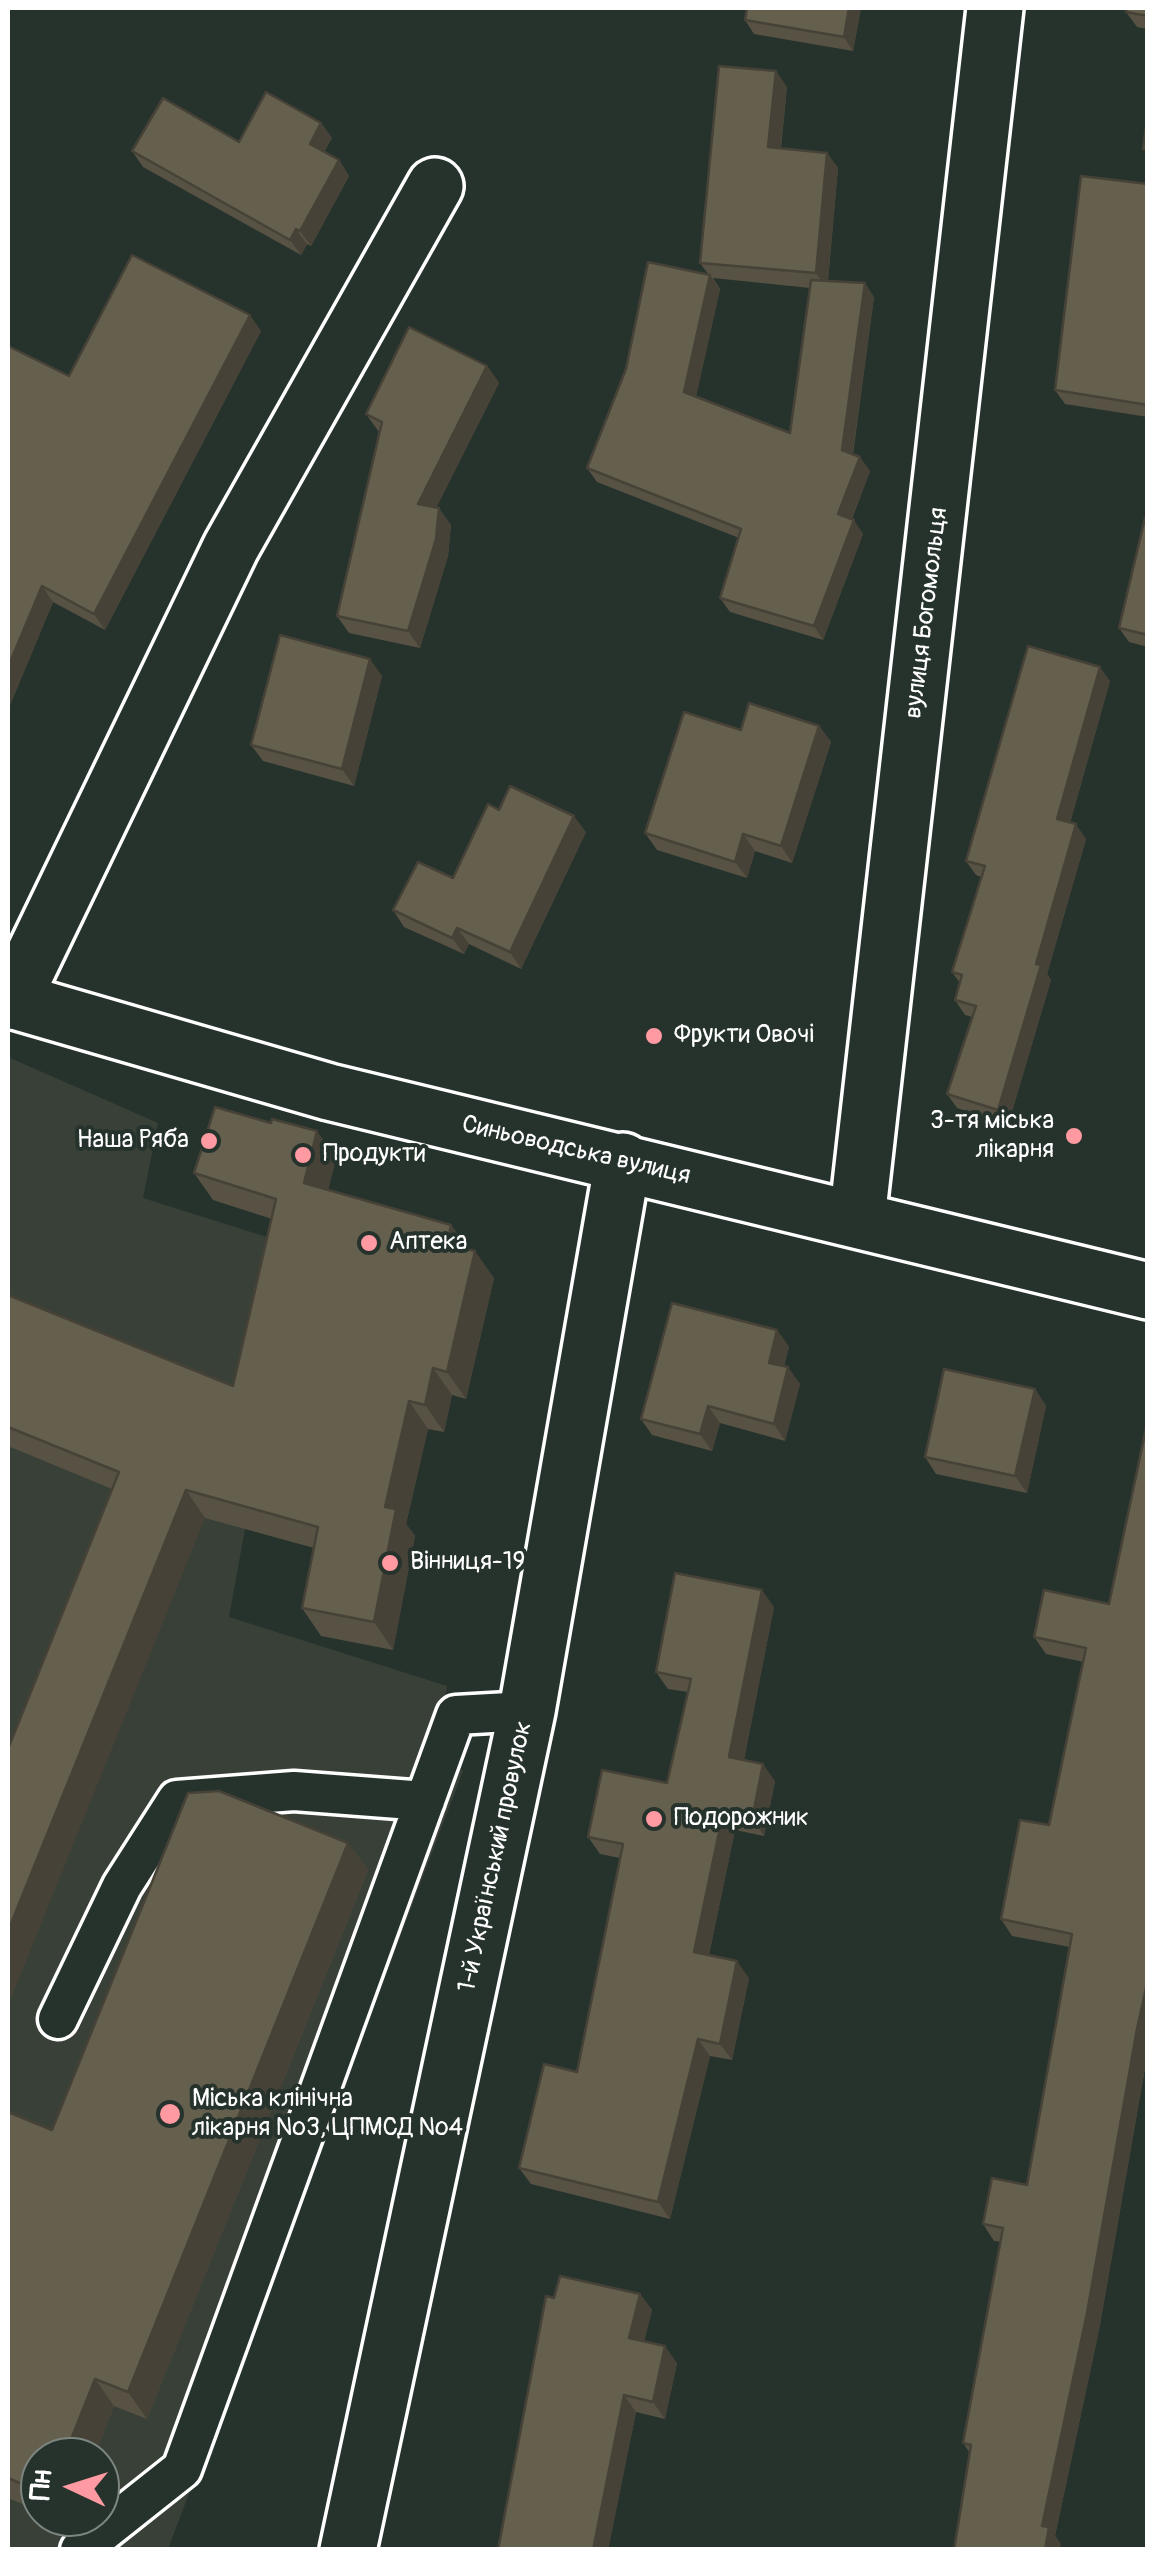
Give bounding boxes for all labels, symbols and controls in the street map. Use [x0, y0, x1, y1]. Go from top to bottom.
street label: вулиця Богомольця [899, 506, 955, 720]
place label: Фрукти Овочі [674, 1021, 814, 1051]
marker: Фрукти Овочі [643, 1025, 665, 1047]
place label: 3-тя міська лікарня [930, 1107, 1054, 1166]
street label: Синьоводська вулиця [459, 1110, 693, 1192]
marker: 3-тя міська лікарня [1063, 1125, 1085, 1147]
place label: Наша Ряба [77, 1126, 189, 1156]
marker: Наша Ряба [198, 1130, 220, 1152]
place label: Продукти [323, 1140, 425, 1170]
marker: Продукти [292, 1144, 314, 1166]
place label: Аптека [389, 1228, 467, 1258]
marker: Аптека [358, 1232, 380, 1254]
place label: Вінниця-19 [410, 1548, 525, 1578]
marker: Вінниця-19 [379, 1552, 401, 1574]
street label: 1-й Український провулок [453, 1719, 539, 1995]
place label: Подорожник [674, 1804, 809, 1834]
marker: Подорожник [643, 1808, 665, 1830]
place label: Міська клінічна лікарня №3, ЦПМСД №4 [192, 2085, 463, 2144]
marker: Міська клінічна лікарня №3, ЦПМСД №4 [157, 2101, 183, 2127]
north arrow [20, 2437, 120, 2537]
text: Пн [23, 2468, 60, 2502]

